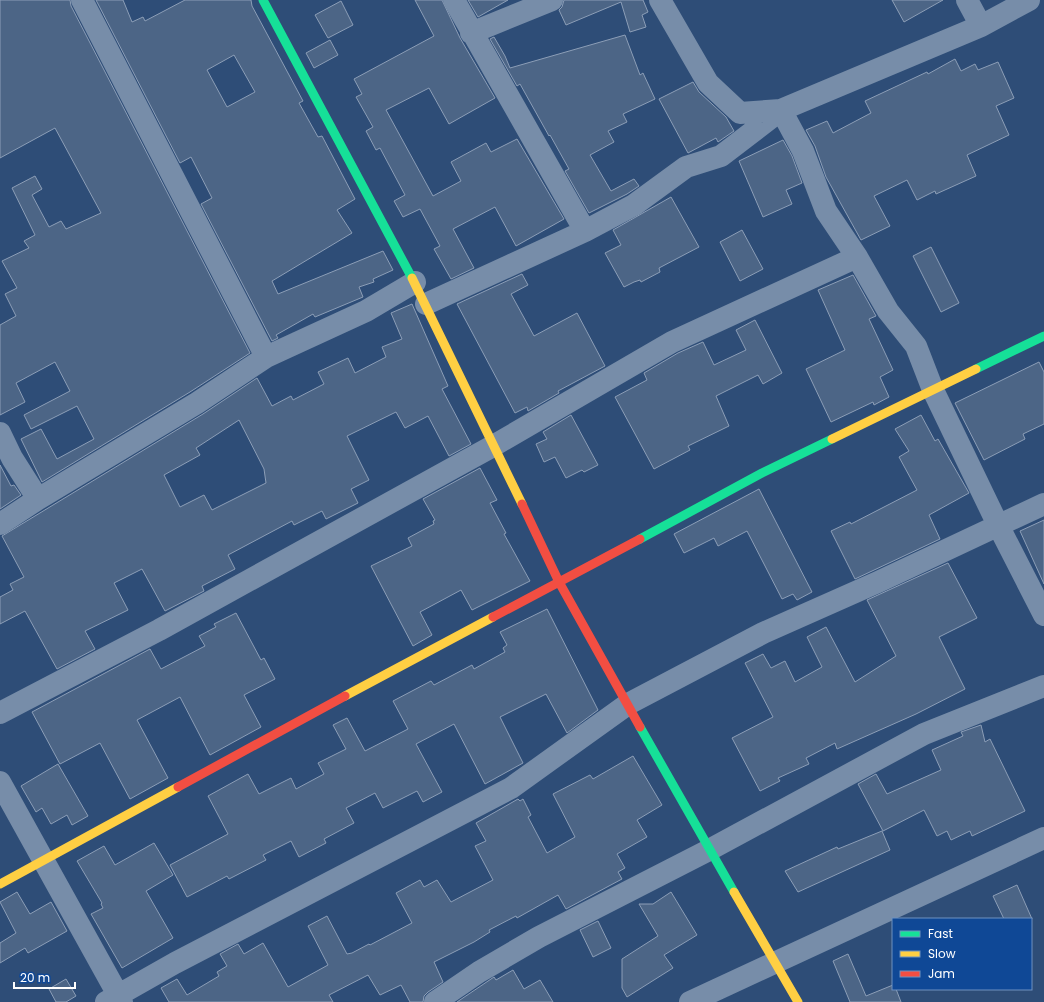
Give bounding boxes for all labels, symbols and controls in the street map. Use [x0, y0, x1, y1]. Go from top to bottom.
legend [892, 918, 1032, 990]
text: Fast [928, 925, 953, 942]
text: Slow [928, 945, 956, 962]
scale bar [14, 964, 75, 990]
text: Jam [928, 965, 955, 982]
text: 20 m [20, 969, 50, 986]

